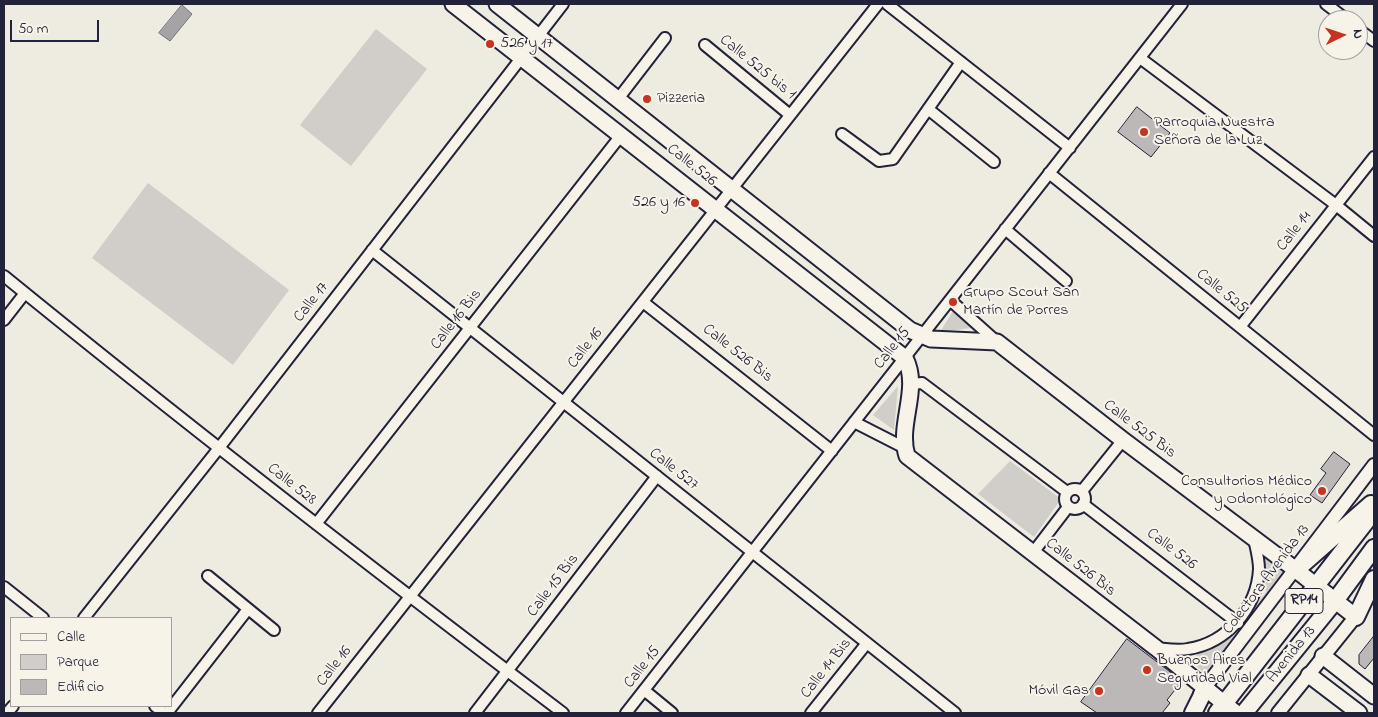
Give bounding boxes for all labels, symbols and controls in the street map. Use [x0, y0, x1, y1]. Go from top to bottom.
scale bar [12, 10, 101, 42]
north arrow [1318, 10, 1368, 60]
text: 50 m [18, 18, 48, 40]
text: N [1347, 29, 1368, 39]
street label: Calle 525 bis 1 [715, 31, 799, 105]
place label: 526 y 17 [500, 34, 553, 54]
marker: 526 y 17 [484, 38, 496, 50]
place label: Pizzeria [657, 89, 705, 109]
marker: Pizzeria [641, 93, 653, 105]
place label: Parroquia Nuestra Señora de la Luz [1154, 113, 1275, 151]
marker: Parroquia Nuestra Señora de la Luz [1138, 126, 1150, 138]
street label: Calle 526 [662, 141, 720, 191]
place label: 526 y 16 [632, 193, 685, 213]
marker: 526 y 16 [689, 197, 701, 209]
street label: Calle 14 [1273, 208, 1317, 256]
street label: Calle 525 [1192, 266, 1250, 318]
street label: Calle 17 [290, 279, 334, 327]
place label: Grupo Scout San Martín de Porres [963, 283, 1079, 321]
street label: Calle 16 Bis [427, 286, 487, 354]
marker: Grupo Scout San Martín de Porres [947, 296, 959, 308]
street label: Calle 526 Bis [698, 321, 776, 387]
street label: Calle 15 [871, 324, 915, 374]
street label: Calle 16 [564, 325, 608, 373]
street label: Calle 525 Bis [1099, 396, 1179, 464]
street label: Calle 527 [644, 445, 702, 495]
street label: Calle 528 [263, 460, 319, 510]
place label: Consultorios Médico y Odontológico [1181, 472, 1312, 510]
marker: Consultorios Médico y Odontológico [1316, 485, 1328, 497]
street label: Colectora Avenida 13 [1219, 521, 1315, 639]
street label: Calle 526 [1142, 525, 1200, 575]
street label: Calle 526 Bis [1041, 535, 1119, 601]
street label: Calle 15 Bis [524, 551, 584, 621]
road number: RP14 [1285, 588, 1323, 614]
legend [10, 617, 172, 707]
street label: Avenida 13 [1263, 623, 1321, 687]
text: Calle [57, 626, 85, 648]
street label: Calle 14 Bis [797, 635, 857, 703]
street label: Calle 16 [313, 643, 357, 691]
street label: Calle 15 [621, 643, 665, 693]
text: Parque [57, 651, 99, 673]
place label: Buenos Aires Seguridad Vial [1157, 651, 1252, 689]
marker: Buenos Aires Seguridad Vial [1141, 664, 1153, 676]
text: Edificio [57, 676, 104, 698]
place label: Móvil Gas [1028, 681, 1089, 701]
marker: Móvil Gas [1093, 685, 1105, 697]

